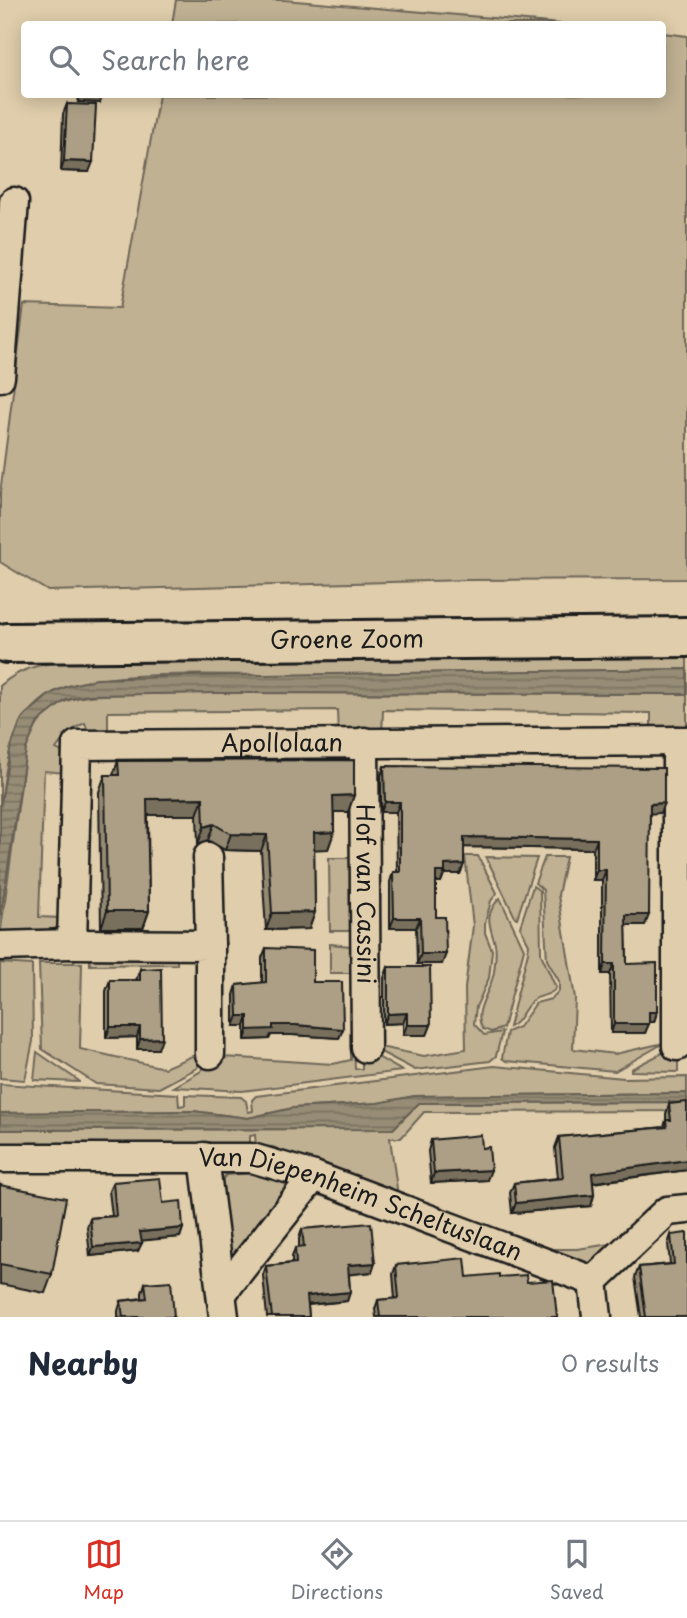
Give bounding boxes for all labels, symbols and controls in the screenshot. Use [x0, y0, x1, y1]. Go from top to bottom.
search box [21, 21, 666, 98]
text: Search here [101, 40, 250, 79]
icon: search [45, 41, 83, 79]
street label: Groene Zoom [270, 619, 424, 657]
street label: Apollolaan [221, 723, 343, 760]
street label: Hof van Cassini [348, 804, 386, 984]
street label: Van Diepenheim Scheltuslaan [199, 1138, 528, 1269]
text: Nearby [28, 1340, 138, 1385]
text: 0 results [561, 1345, 659, 1380]
tab: Map [83, 1535, 124, 1605]
tab: Directions [291, 1535, 383, 1605]
tab: Saved [550, 1535, 604, 1605]

